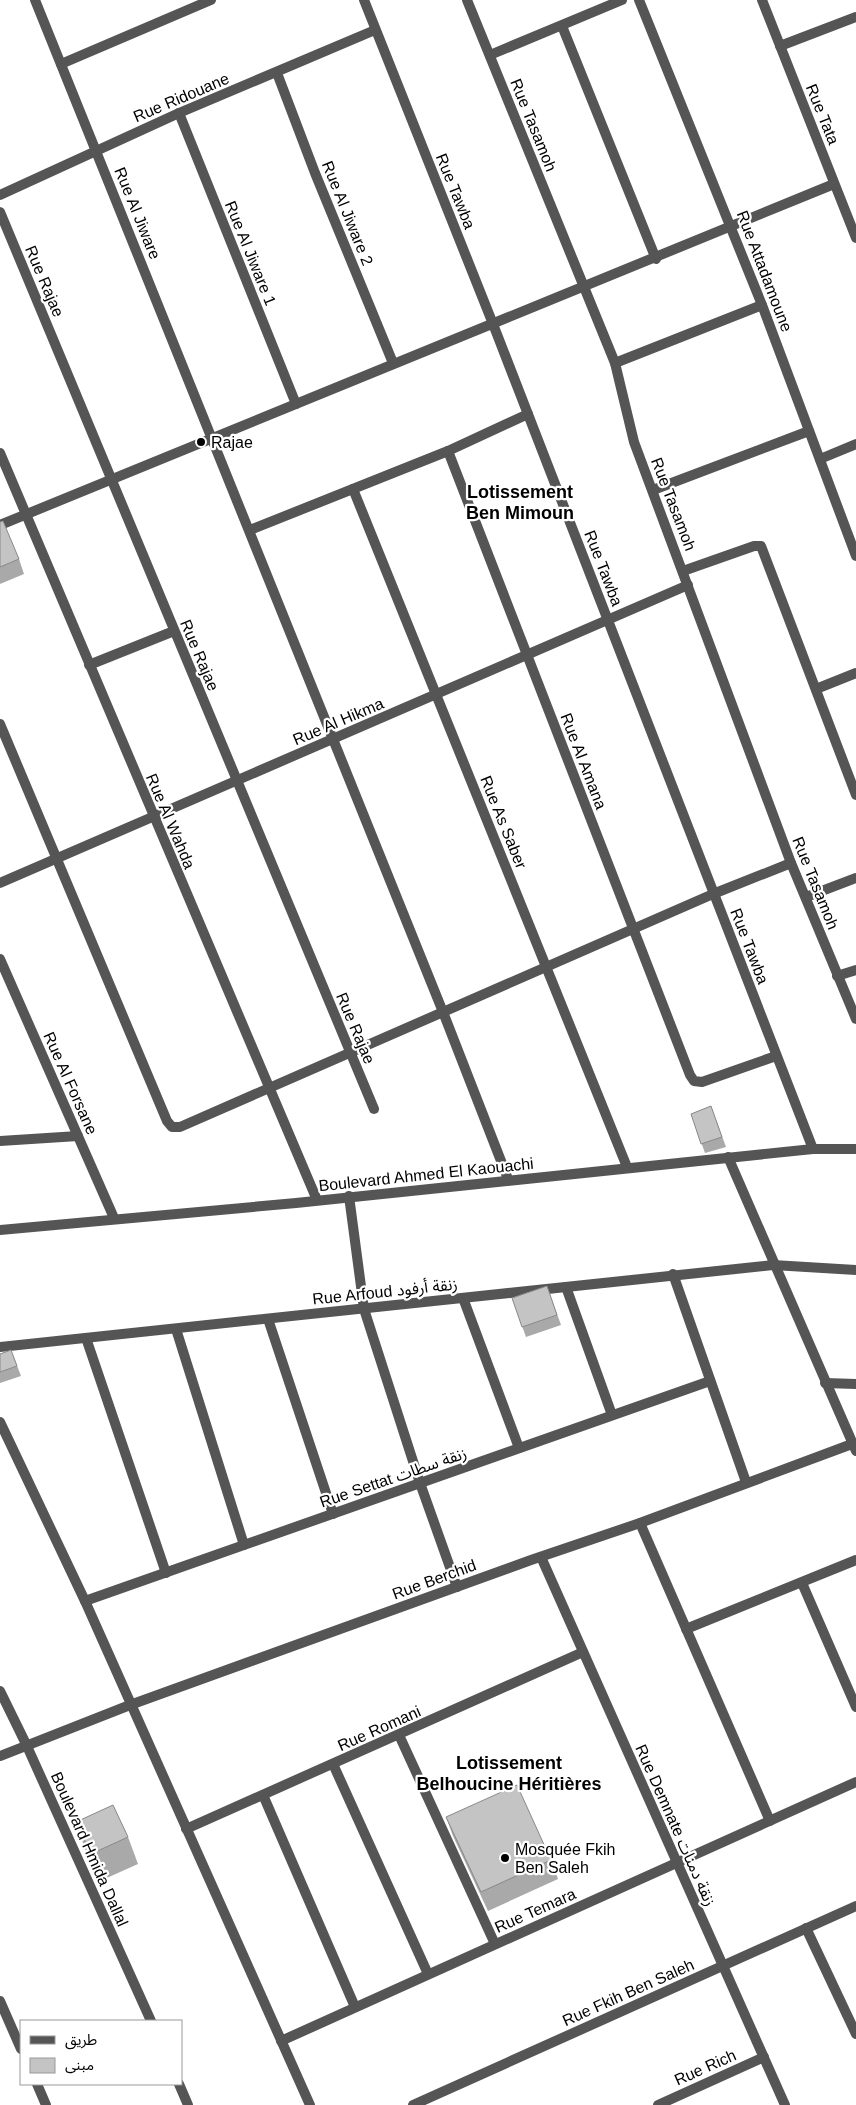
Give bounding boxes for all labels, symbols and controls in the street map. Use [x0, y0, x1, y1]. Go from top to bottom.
street label: Rue Ridouane [131, 70, 232, 125]
street label: Rue Tasamoh [507, 76, 560, 174]
street label: Rue Tata [803, 81, 842, 147]
street label: Rue Tawba [433, 151, 478, 231]
street label: Rue Al Jiware 2 [319, 158, 376, 268]
street label: Rue Al Jiware [111, 165, 164, 262]
street label: Rue Al Jiware 1 [222, 198, 279, 308]
street label: Rue Attadamoune [734, 208, 795, 334]
street label: Rue Rajae [22, 243, 67, 319]
place label: Rajae [211, 434, 253, 451]
marker: Rajae [195, 436, 207, 448]
street label: Rue Tasamoh [648, 455, 699, 553]
district label: Lotissement Ben Mimoun [466, 482, 574, 523]
street label: Rue Tawba [581, 528, 626, 609]
street label: Rue Rajae [177, 617, 222, 693]
street label: Rue Al Hikma [290, 695, 386, 748]
street label: Rue Al Amana [557, 711, 610, 812]
street label: Rue Al Wahda [143, 771, 198, 871]
street label: Rue As Saber [477, 773, 530, 872]
street label: Rue Tasamoh [789, 834, 842, 932]
street label: Rue Tawba [727, 906, 772, 987]
street label: Rue Rajae [333, 990, 378, 1066]
street label: Rue Al Forsane [40, 1029, 101, 1137]
street label: Boulevard Ahmed El Kaouachi [318, 1155, 534, 1194]
street label: Rue Arfoud زنقة أرفود [312, 1274, 459, 1309]
street label: Rue Settat زنقة سطات [317, 1444, 469, 1512]
street label: Rue Berchid [390, 1556, 478, 1603]
street label: Rue Romani [335, 1703, 423, 1754]
street label: Rue Demnate زنقة دمنات [631, 1742, 719, 1909]
district label: Lotissement Belhoucine Héritières [416, 1753, 602, 1794]
street label: Boulevard Hmida Dallal [48, 1769, 131, 1929]
place label: Mosquée Fkih Ben Saleh [515, 1841, 616, 1876]
marker: Mosquée Fkih Ben Saleh [499, 1852, 511, 1864]
street label: Rue Temara [492, 1885, 578, 1936]
street label: Rue Fkih Ben Saleh [560, 1956, 697, 2029]
legend [20, 2020, 182, 2085]
text: طريق [65, 2031, 97, 2050]
street label: Rue Rich [672, 2046, 739, 2089]
text: مبنى [65, 2056, 94, 2074]

